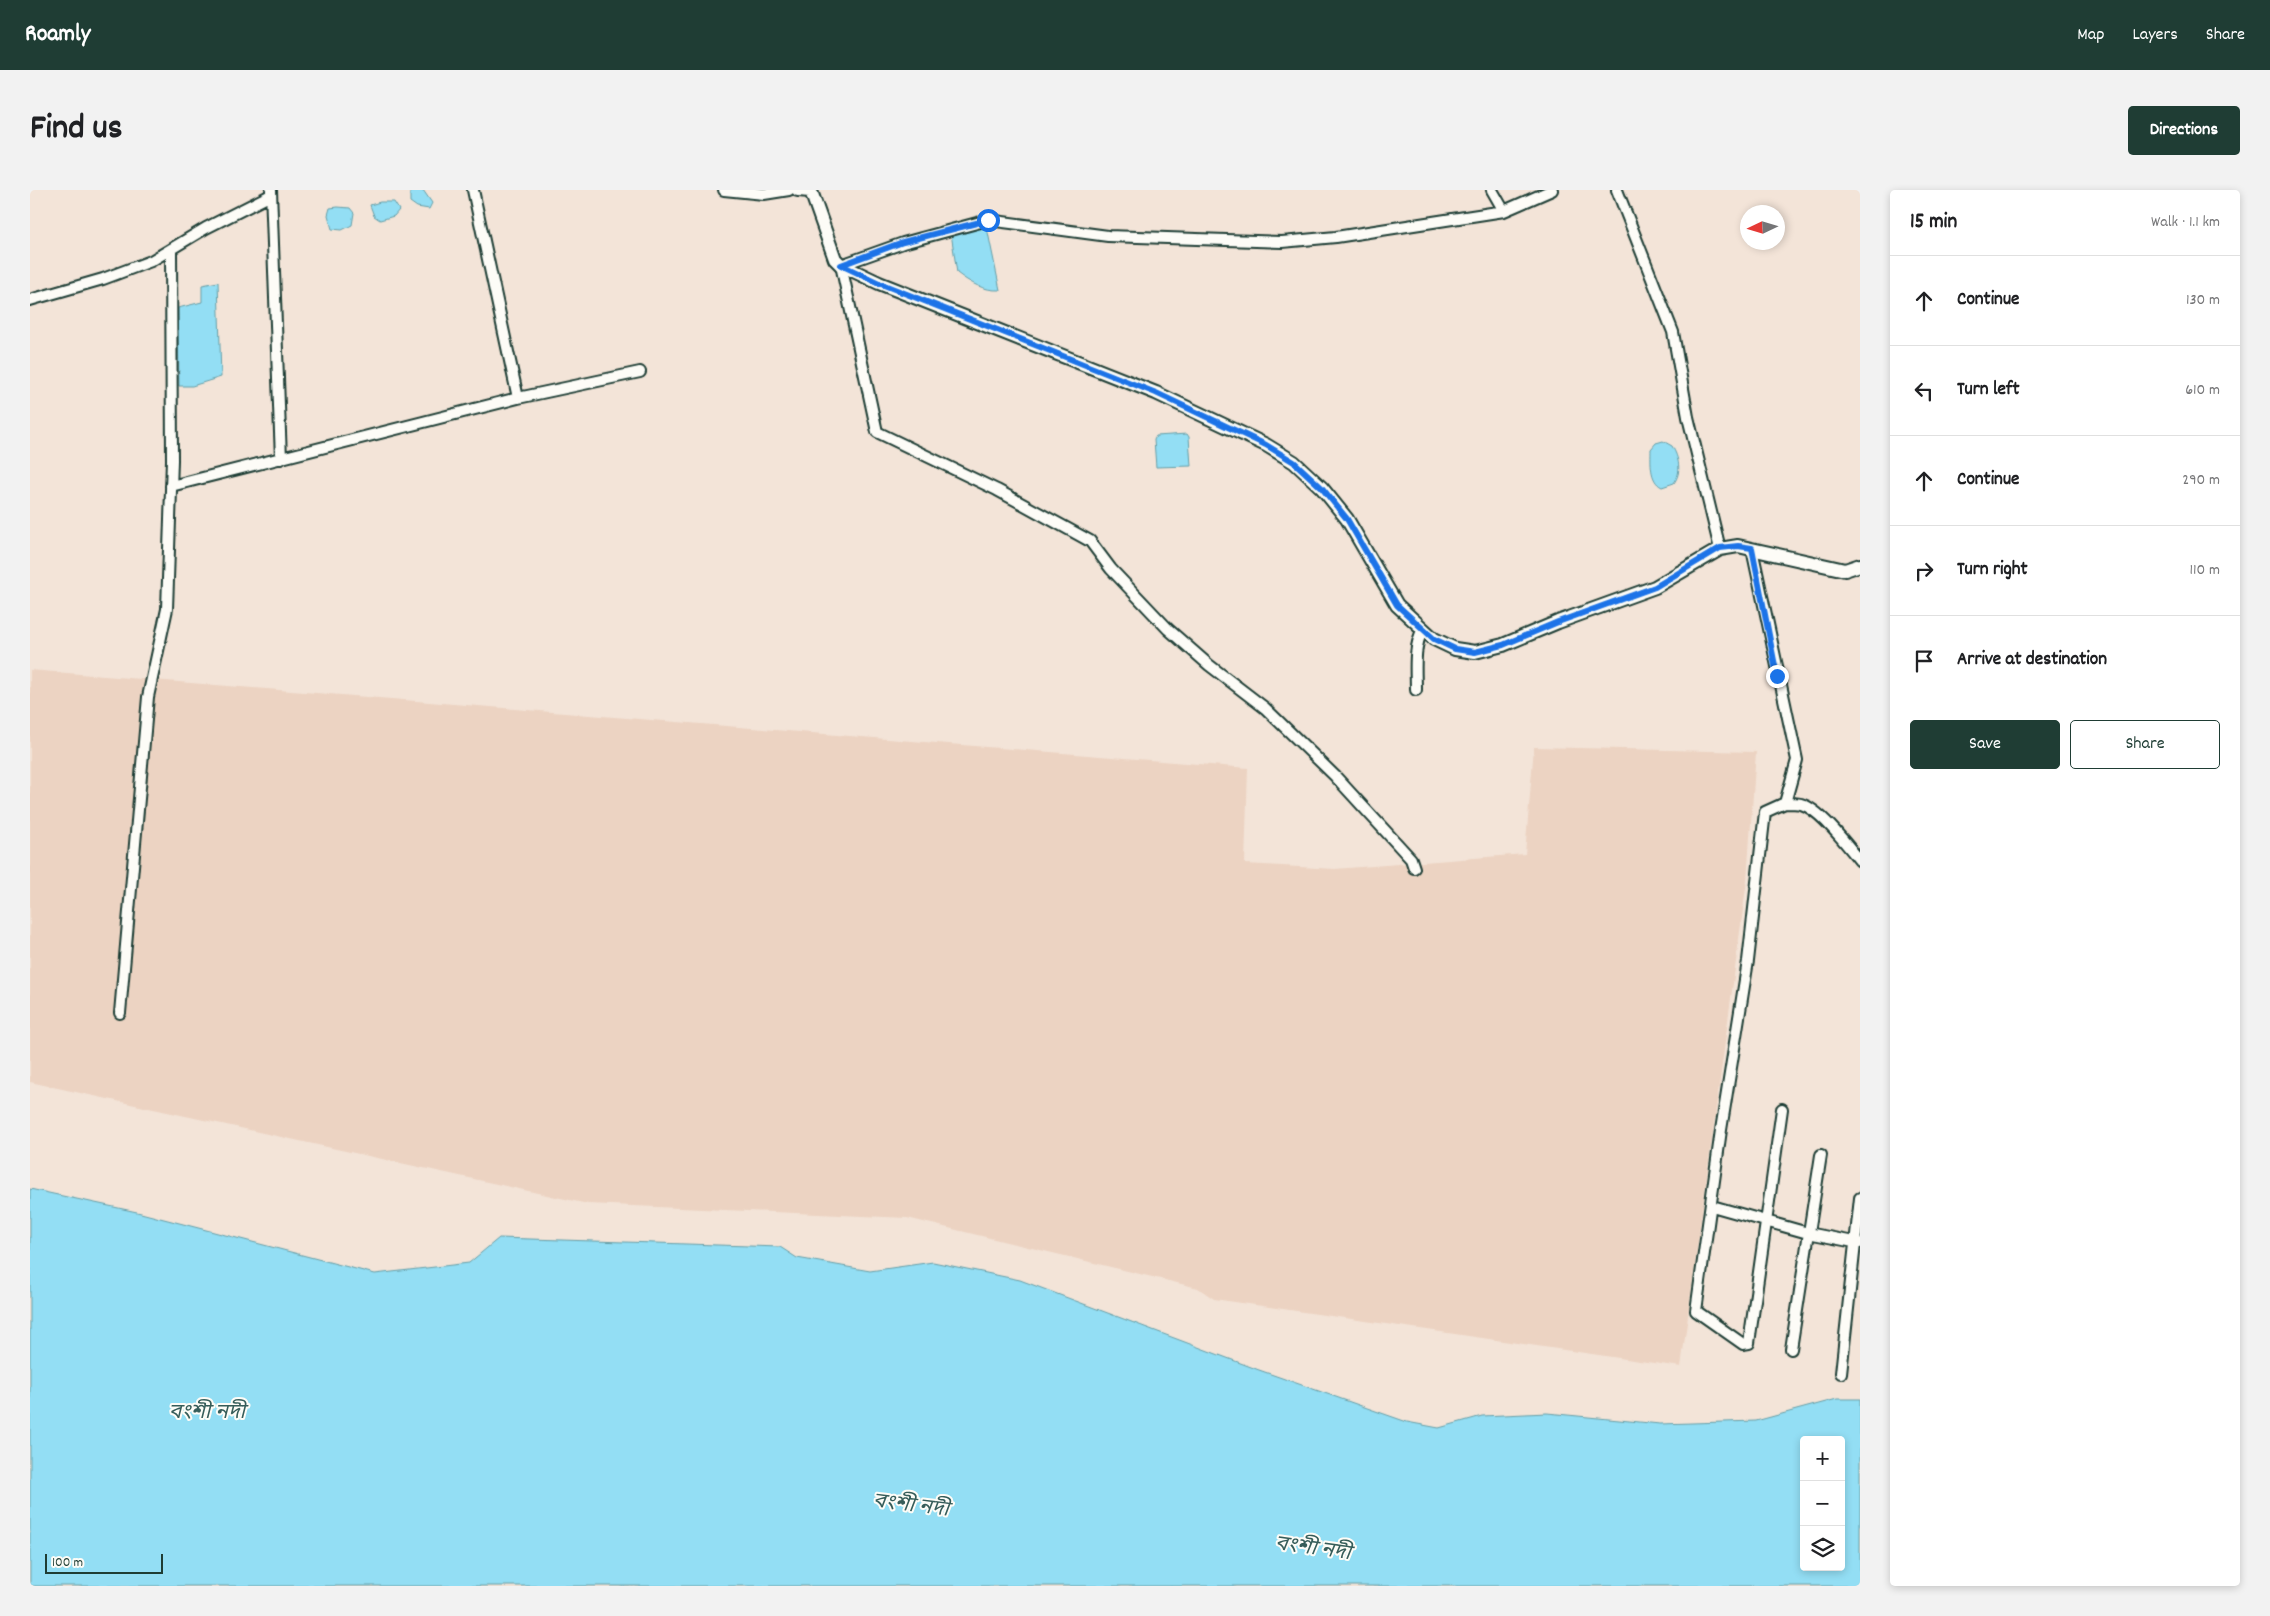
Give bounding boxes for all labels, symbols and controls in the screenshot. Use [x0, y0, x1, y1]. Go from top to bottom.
text: Roamly [25, 18, 91, 52]
text: Map [2077, 23, 2104, 48]
text: Layers [2132, 23, 2178, 48]
text: Share [2206, 23, 2245, 48]
text: Find us [30, 105, 122, 155]
button: Directions [2128, 106, 2240, 155]
north arrow [1740, 205, 1785, 250]
text: 15 min [1910, 208, 1957, 238]
route start [977, 209, 1000, 232]
text: Walk · 1.1 km [2151, 211, 2220, 234]
icon: ahead [1910, 287, 1938, 315]
text: Continue [1957, 287, 2019, 314]
text: 130 m [2186, 289, 2220, 312]
icon: left [1910, 377, 1938, 405]
text: Turn left [1957, 377, 2020, 404]
text: 610 m [2185, 379, 2220, 402]
icon: ahead [1910, 467, 1938, 495]
text: Continue [1957, 467, 2019, 494]
text: 290 m [2182, 469, 2220, 492]
icon: right [1910, 557, 1938, 585]
text: Turn right [1957, 557, 2028, 584]
text: 110 m [2190, 559, 2220, 582]
icon: arrive [1910, 647, 1938, 675]
text: Arrive at destination [1957, 647, 2107, 674]
route end [1766, 665, 1789, 688]
button: Save [1910, 720, 2060, 769]
button: Share [2070, 720, 2220, 769]
water label: বংশী নদী [169, 1398, 250, 1429]
map controls [1800, 1436, 1845, 1571]
button: + [1800, 1436, 1845, 1481]
button: − [1800, 1481, 1845, 1526]
water label: বংশী নদী [871, 1486, 955, 1527]
button: layers [1800, 1526, 1845, 1571]
water label: বংশী নদী [1273, 1529, 1357, 1571]
scale bar [45, 1551, 162, 1574]
text: 100 m [52, 1553, 83, 1573]

